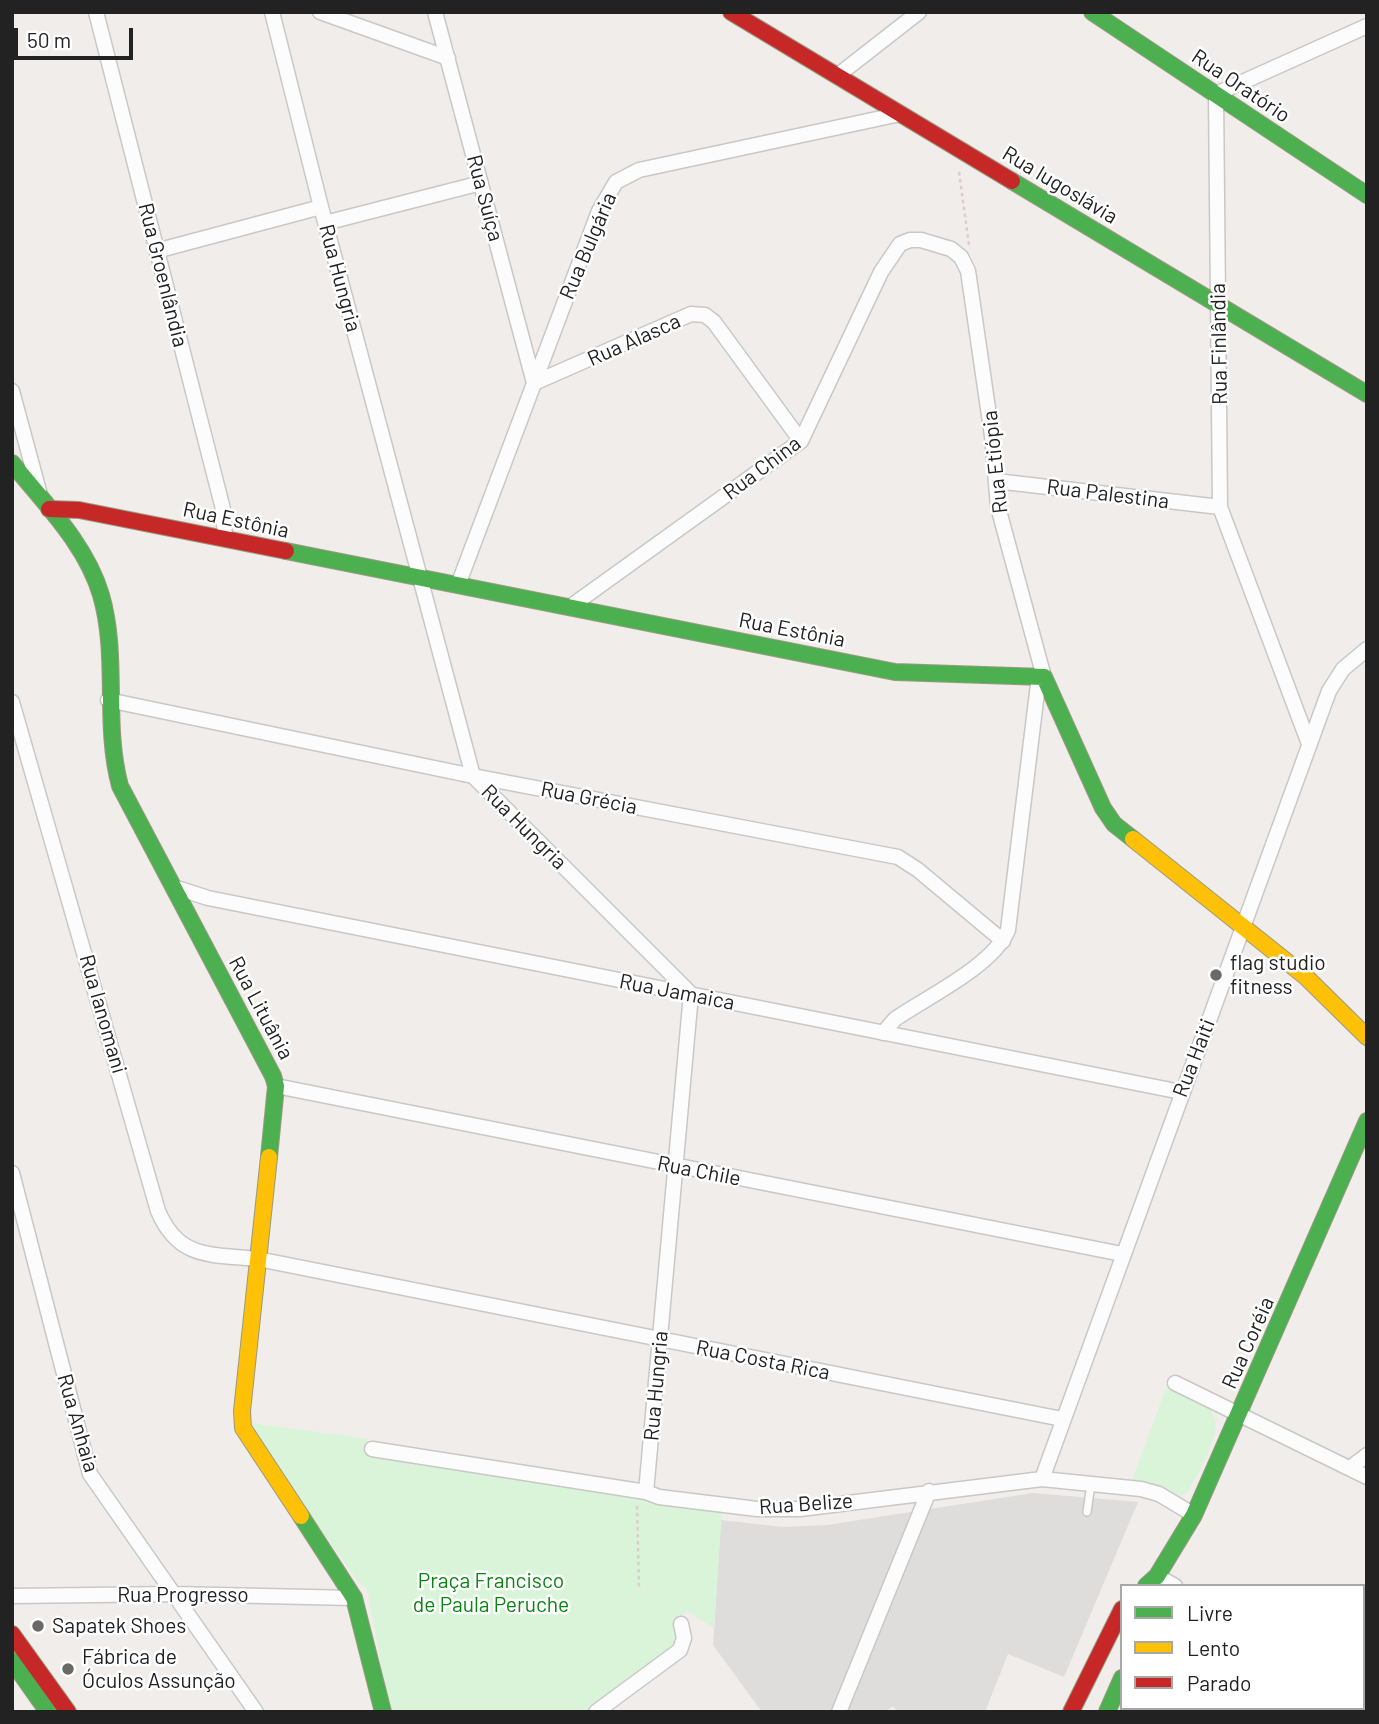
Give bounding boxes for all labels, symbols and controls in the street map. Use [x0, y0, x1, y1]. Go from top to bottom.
scale bar [18, 14, 136, 58]
text: 50 m [27, 27, 71, 52]
street label: Rua Oratório [1187, 44, 1295, 128]
street label: Rua Iugoslávia [998, 141, 1122, 229]
street label: Rua Suíça [461, 152, 509, 244]
street label: Rua Bulgária [554, 189, 622, 303]
street label: Rua Groenlândia [133, 200, 193, 350]
street label: Rua Hungria [314, 221, 366, 335]
street label: Rua Finlândia [1205, 283, 1233, 405]
street label: Rua Alasca [584, 308, 684, 372]
street label: Rua Etiópia [977, 409, 1013, 515]
street label: Rua China [718, 431, 806, 505]
street label: Rua Palestina [1045, 474, 1171, 514]
street label: Rua Estônia [181, 496, 291, 544]
street label: Rua Estônia [737, 607, 847, 653]
street label: Rua Grécia [539, 776, 639, 820]
street label: Rua Hungria [476, 779, 572, 875]
place label: flag studio fitness [1230, 950, 1326, 1000]
street label: Rua Ianomani [74, 952, 132, 1076]
street label: Rua Lituânia [223, 952, 299, 1064]
marker: flag studio fitness [1208, 967, 1224, 983]
street label: Rua Jamaica [617, 968, 737, 1016]
street label: Rua Haiti [1168, 1015, 1220, 1101]
street label: Rua Chile [655, 1151, 743, 1191]
street label: Rua Coréia [1217, 1293, 1279, 1393]
street label: Rua Hungria [639, 1330, 673, 1442]
street label: Rua Costa Rica [694, 1335, 832, 1385]
street label: Rua Anhaia [52, 1371, 104, 1475]
street label: Rua Belize [758, 1488, 854, 1520]
park label: Praça Francisco de Paula Peruche [413, 1568, 569, 1618]
street label: Rua Progresso [117, 1582, 249, 1608]
legend [1120, 1584, 1365, 1710]
text: Livre [1187, 1600, 1233, 1625]
place label: Sapatek Shoes [52, 1613, 186, 1639]
marker: Sapatek Shoes [30, 1618, 46, 1634]
text: Lento [1187, 1635, 1240, 1660]
place label: Fábrica de Óculos Assunção [82, 1644, 236, 1694]
marker: Fábrica de Óculos Assunção [60, 1661, 76, 1677]
text: Parado [1187, 1670, 1251, 1695]

